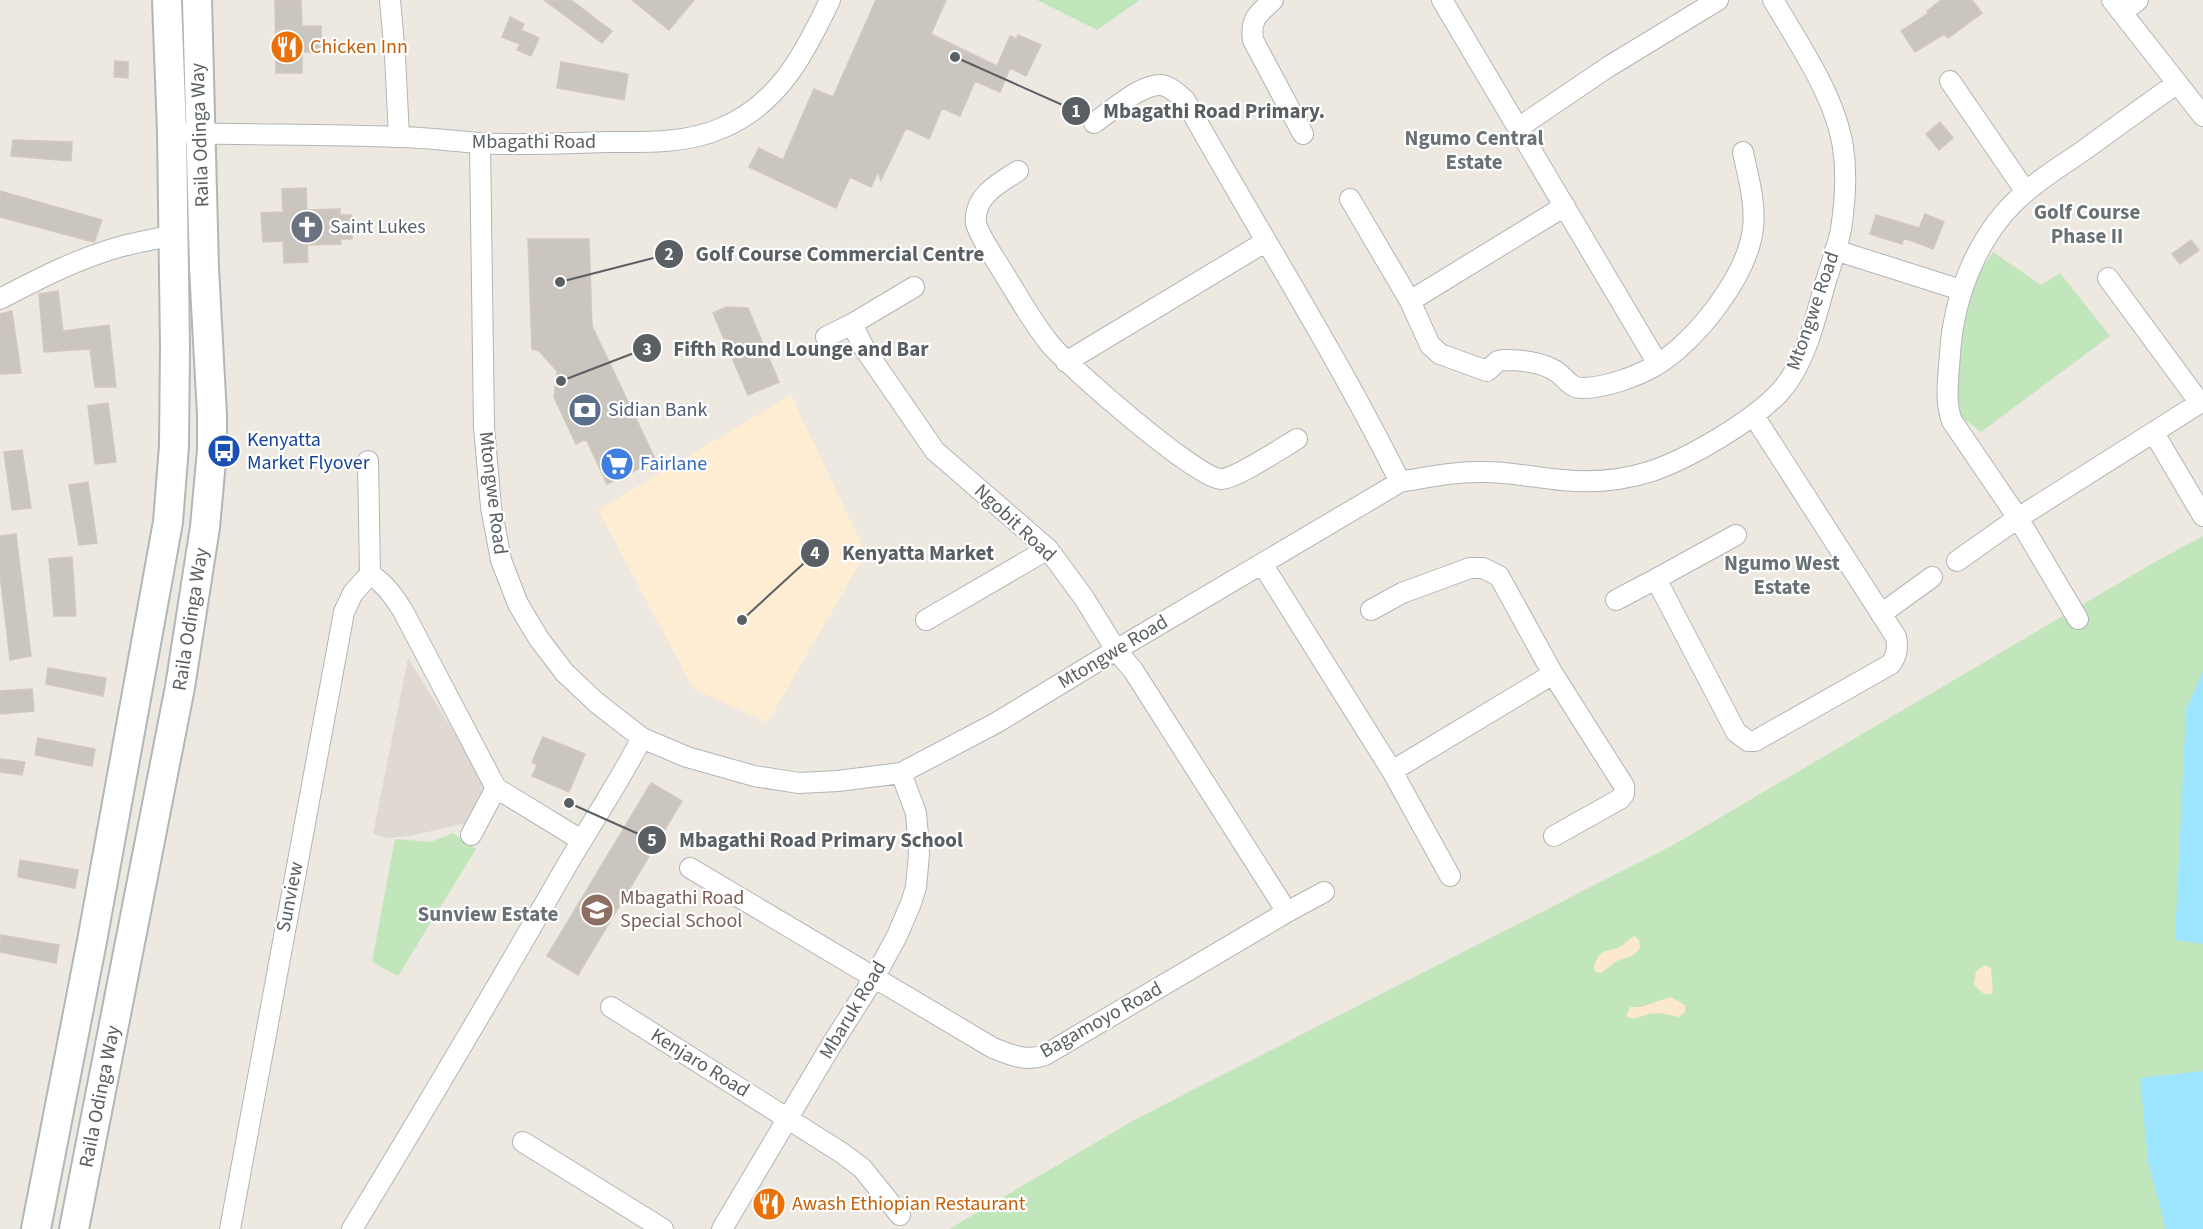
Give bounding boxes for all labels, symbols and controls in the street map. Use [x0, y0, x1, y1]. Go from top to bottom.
restaurant icon: Chicken Inn [269, 29, 305, 65]
place label: Chicken Inn [310, 33, 408, 61]
street label: Raila Odinga Way [183, 62, 217, 208]
callout: Mbagathi Road Primary. [1061, 92, 1337, 131]
text: Mbagathi Road Primary. [1103, 96, 1325, 126]
text: 1 [1071, 99, 1081, 124]
district label: Ngumo Central Estate [1405, 123, 1543, 177]
street label: Mbagathi Road [472, 128, 596, 156]
district label: Golf Course Phase II [2034, 197, 2140, 251]
church icon: Saint Lukes [289, 209, 325, 245]
place label: Saint Lukes [330, 213, 426, 241]
callout: Golf Course Commercial Centre [654, 234, 996, 273]
text: Golf Course Commercial Centre [696, 239, 985, 269]
text: 2 [664, 242, 674, 267]
street label: Mtongwe Road [1780, 248, 1846, 374]
callout: Fifth Round Lounge and Bar [632, 329, 941, 368]
text: Fifth Round Lounge and Bar [673, 334, 929, 364]
text: 3 [642, 337, 652, 362]
bank icon: Sidian Bank [567, 392, 603, 428]
place label: Sidian Bank [608, 396, 707, 424]
place label: Kenyatta Market Flyover [247, 426, 370, 477]
street label: Mtongwe Road [472, 430, 514, 556]
bus stop icon: Kenyatta Market Flyover [206, 433, 242, 469]
supermarket icon: Fairlane [599, 446, 635, 482]
place label: Fairlane [640, 450, 707, 478]
street label: Ngobit Road [968, 478, 1062, 568]
callout: Kenyatta Market [800, 533, 1006, 572]
text: Kenyatta Market [842, 538, 994, 568]
text: 4 [810, 541, 820, 566]
street label: Raila Odinga Way [166, 545, 216, 693]
district label: Ngumo West Estate [1724, 548, 1840, 602]
street label: Mtongwe Road [1053, 608, 1173, 696]
callout: Mbagathi Road Primary School [637, 821, 975, 860]
text: Mbagathi Road Primary School [679, 825, 963, 855]
text: 5 [647, 828, 657, 853]
street label: Sunview [269, 859, 311, 935]
place label: Mbagathi Road Special School [620, 884, 744, 935]
school or university icon: Mbagathi Road Special School [579, 892, 615, 928]
district label: Sunview Estate [418, 899, 559, 929]
street label: Mbaruk Road [813, 956, 893, 1064]
street label: Bagamoyo Road [1035, 975, 1167, 1065]
street label: Kenjaro Road [645, 1021, 755, 1105]
street label: Raila Odinga Way [72, 1022, 128, 1170]
restaurant icon: Awash Ethiopian Restaurant [751, 1186, 787, 1222]
place label: Awash Ethiopian Restaurant [792, 1190, 1026, 1218]

